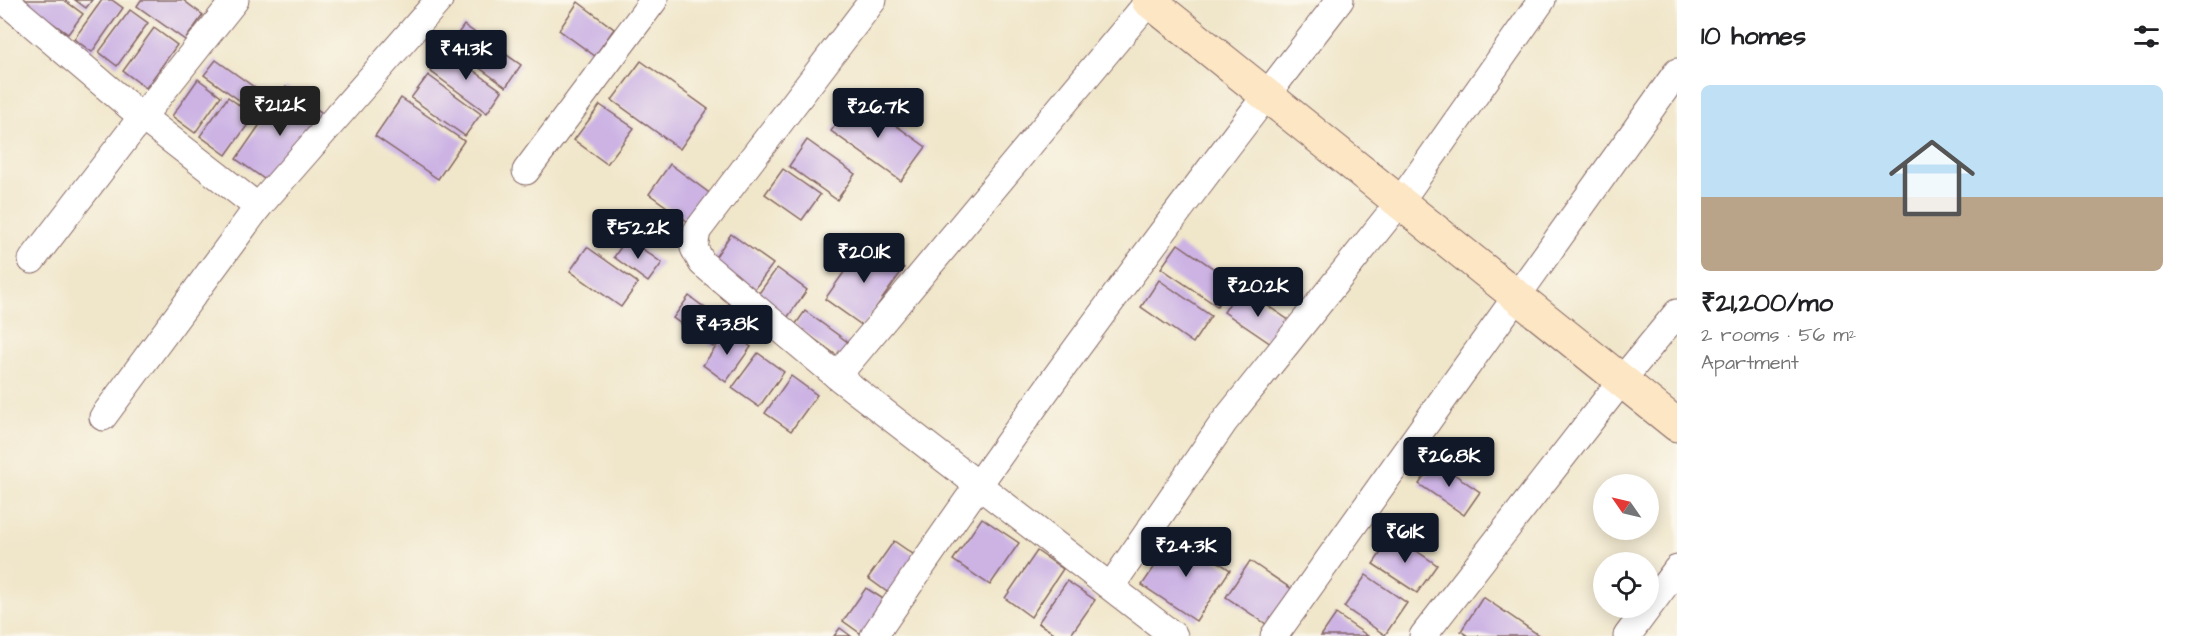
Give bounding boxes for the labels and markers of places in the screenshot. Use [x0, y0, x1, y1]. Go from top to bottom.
pin: ₹41.3K [417, 30, 515, 81]
pin: ₹21.2K [231, 86, 329, 137]
pin: ₹26.7K [829, 88, 927, 139]
pin: ₹52.2K [589, 209, 687, 260]
pin: ₹20.1K [815, 233, 913, 284]
pin: ₹20.2K [1209, 267, 1307, 318]
pin: ₹43.8K [678, 305, 776, 356]
pin: ₹26.8K [1400, 437, 1498, 488]
pin: ₹61K [1369, 513, 1441, 564]
pin: ₹24.3K [1137, 527, 1235, 578]

